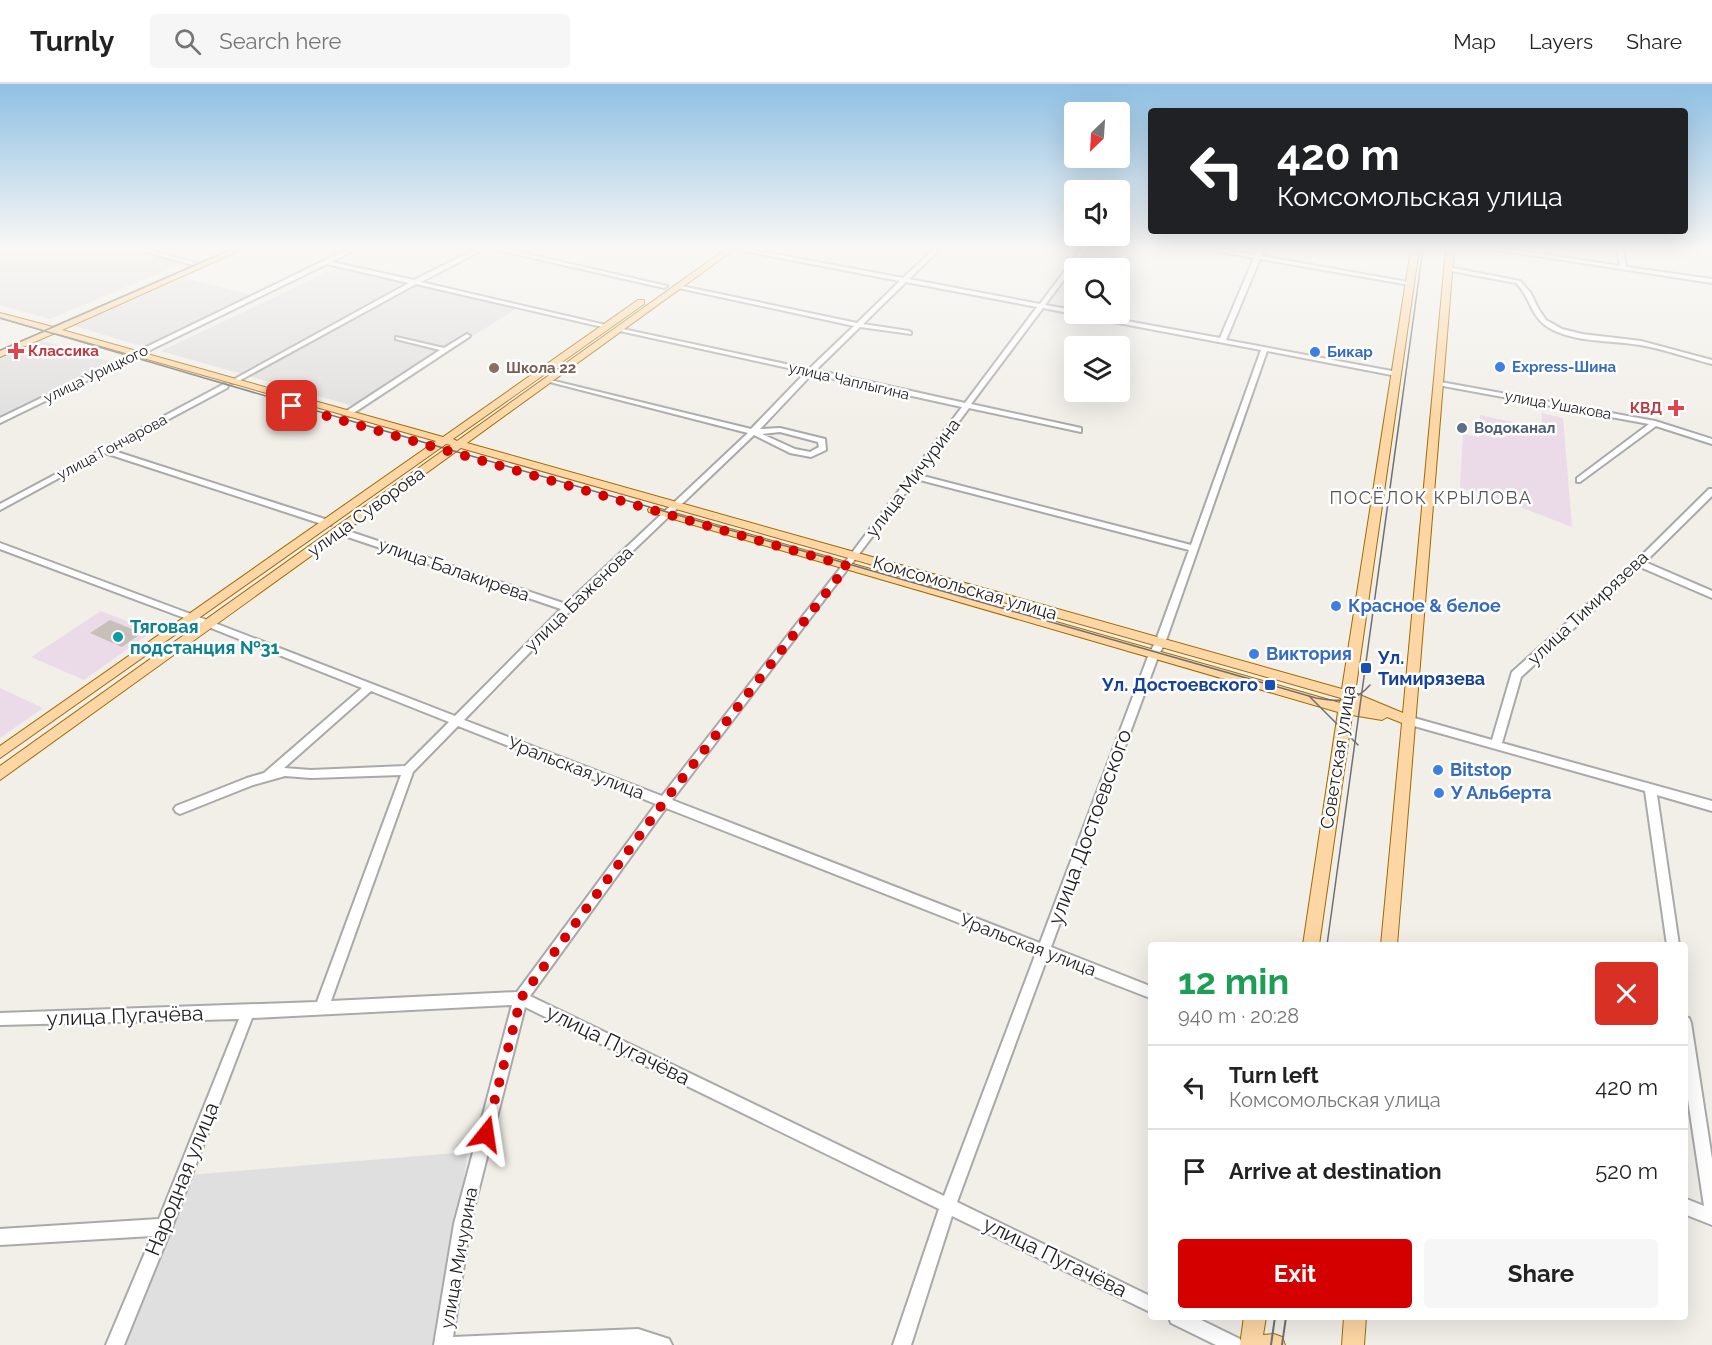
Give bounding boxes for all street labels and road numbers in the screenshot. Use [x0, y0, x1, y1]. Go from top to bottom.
street label: улица Урицкого [41, 341, 151, 407]
street label: улица Чаплыгина [787, 358, 911, 404]
street label: улица Ушакова [1503, 387, 1613, 423]
street label: улица Гончарова [54, 410, 170, 484]
street label: улица Мичурина [861, 414, 964, 541]
street label: улица Суворова [303, 462, 428, 561]
street label: улица Балакирева [376, 534, 532, 605]
street label: улица Баженова [520, 542, 637, 656]
street label: улица Тимирязева [1523, 546, 1652, 669]
street label: Комсомольская улица [871, 551, 1060, 624]
street label: Советская улица [1316, 684, 1359, 830]
street label: улица Достоевского [1043, 726, 1136, 928]
street label: Уральская улица [505, 732, 647, 803]
street label: Уральская улица [957, 909, 1099, 980]
street label: улица Пугачёва [542, 999, 694, 1090]
street label: улица Пугачёва [46, 1000, 204, 1031]
street label: Народная улица [139, 1098, 224, 1259]
street label: улица Мичурина [436, 1186, 481, 1330]
street label: улица Пугачёва [979, 1211, 1131, 1302]

